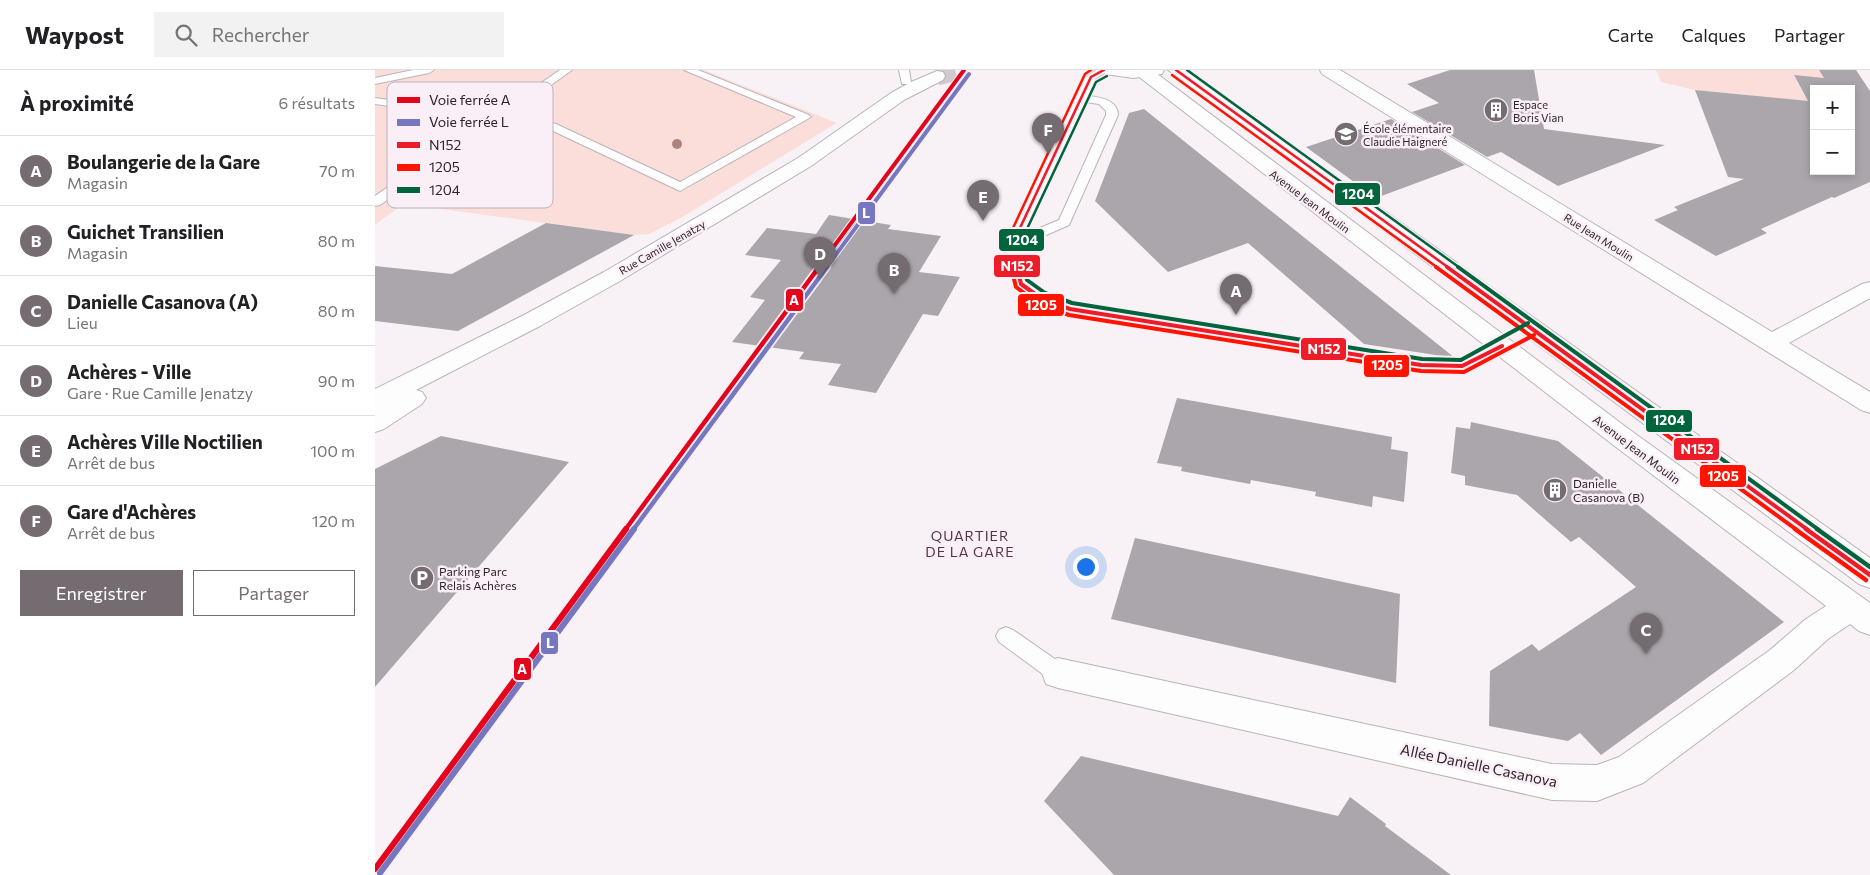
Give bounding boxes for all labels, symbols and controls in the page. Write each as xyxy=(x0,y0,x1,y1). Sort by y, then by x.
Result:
search box xyxy=(154,12,504,57)
text: Waypost xyxy=(25,20,124,49)
icon: search xyxy=(172,21,200,49)
text: Rechercher xyxy=(212,23,309,46)
text: Carte xyxy=(1608,24,1653,46)
text: Calques xyxy=(1681,24,1746,46)
text: Partager xyxy=(1774,24,1845,46)
legend xyxy=(387,82,553,208)
map controls xyxy=(1810,85,1855,175)
button: + xyxy=(1810,85,1855,130)
text: À proximité xyxy=(20,90,134,115)
text: Voie ferrée A xyxy=(429,91,511,108)
text: 6 résultats xyxy=(279,93,355,112)
building icon: Espace Boris Vian xyxy=(1483,97,1509,123)
place label: Espace Boris Vian xyxy=(1513,98,1563,124)
text: Voie ferrée L xyxy=(429,113,509,130)
pin: F xyxy=(1032,113,1064,154)
school or university icon: École élémentaire Claudie Haigneré xyxy=(1333,121,1359,147)
place label: École élémentaire Claudie Haigneré xyxy=(1363,121,1452,148)
button: − xyxy=(1810,130,1855,175)
text: N152 xyxy=(429,136,462,153)
text: Boulangerie de la Gare xyxy=(67,150,260,173)
text: 1205 xyxy=(429,158,460,175)
text: A xyxy=(30,161,42,180)
text: 70 m xyxy=(319,161,355,180)
street label: Avenue Jean Moulin xyxy=(1267,167,1353,236)
text: Magasin xyxy=(67,173,128,192)
pin: E xyxy=(967,180,999,221)
text: 1204 xyxy=(429,181,461,198)
line badge: 1204 xyxy=(1334,182,1381,206)
text: 1204 xyxy=(1342,185,1374,202)
line badge: L xyxy=(857,201,876,225)
text: L xyxy=(862,204,870,221)
street label: Rue Jean Moulin xyxy=(1561,210,1636,264)
street label: Rue Camille Jenatzy xyxy=(617,217,708,278)
text: Guichet Transilien xyxy=(67,220,224,243)
line badge: 1204 xyxy=(998,228,1045,252)
text: B xyxy=(31,231,41,250)
text: 80 m xyxy=(318,231,355,250)
text: 1204 xyxy=(1006,231,1038,248)
pin: D xyxy=(804,237,836,278)
text: Magasin xyxy=(67,243,128,262)
pin: B xyxy=(878,253,910,294)
line badge: N152 xyxy=(993,254,1041,278)
text: N152 xyxy=(1001,257,1034,274)
pin: A xyxy=(1220,274,1252,315)
line badge: A xyxy=(785,288,804,312)
text: Danielle Casanova (A) xyxy=(67,290,258,313)
text: A xyxy=(789,291,799,308)
line badge: 1205 xyxy=(1017,293,1065,317)
text: 1205 xyxy=(1025,296,1057,313)
text: C xyxy=(31,301,41,320)
text: 80 m xyxy=(318,301,355,320)
text: Lieu xyxy=(67,313,98,332)
line badge: N152 xyxy=(1300,337,1347,361)
text: N152 xyxy=(1308,340,1341,357)
line badge: 1205 xyxy=(1363,354,1410,378)
text: 1205 xyxy=(1371,356,1403,373)
text: Achères - Ville xyxy=(67,360,191,383)
text: D xyxy=(30,371,42,390)
text: 90 m xyxy=(318,371,355,390)
text: Gare · Rue Camille Jenatzy xyxy=(67,383,253,402)
line badge: 1204 xyxy=(1645,409,1693,433)
text: 1204 xyxy=(1653,411,1685,428)
street label: Avenue Jean Moulin xyxy=(1590,412,1684,487)
text: Achères Ville Noctilien xyxy=(67,430,263,453)
line badge: N152 xyxy=(1673,437,1720,461)
text: N152 xyxy=(1681,440,1714,457)
text: E xyxy=(31,441,41,460)
text: 100 m xyxy=(310,441,355,460)
text: Arrêt de bus xyxy=(67,453,155,472)
line badge: 1205 xyxy=(1699,464,1747,488)
text: 1205 xyxy=(1707,467,1739,484)
place label: Danielle Casanova (B) xyxy=(1573,476,1644,504)
building icon: Danielle Casanova (B) xyxy=(1542,477,1568,503)
text: Gare d'Achères xyxy=(67,500,196,523)
text: F xyxy=(31,511,41,530)
text: 120 m xyxy=(312,511,355,530)
text: Arrêt de bus xyxy=(67,523,155,542)
district label: QUARTIER DE LA GARE xyxy=(925,527,1015,560)
your location xyxy=(1073,554,1099,580)
place label: Parking Parc Relais Achères xyxy=(439,564,517,592)
parking icon: Parking Parc Relais Achères xyxy=(409,565,435,591)
button: Enregistrer xyxy=(20,570,183,616)
button: Partager xyxy=(193,570,355,616)
pin: C xyxy=(1630,613,1662,654)
line badge: L xyxy=(540,631,559,655)
text: L xyxy=(546,634,554,651)
line badge: A xyxy=(513,657,532,681)
text: A xyxy=(517,660,527,677)
street label: Allée Danielle Casanova xyxy=(1399,740,1559,790)

